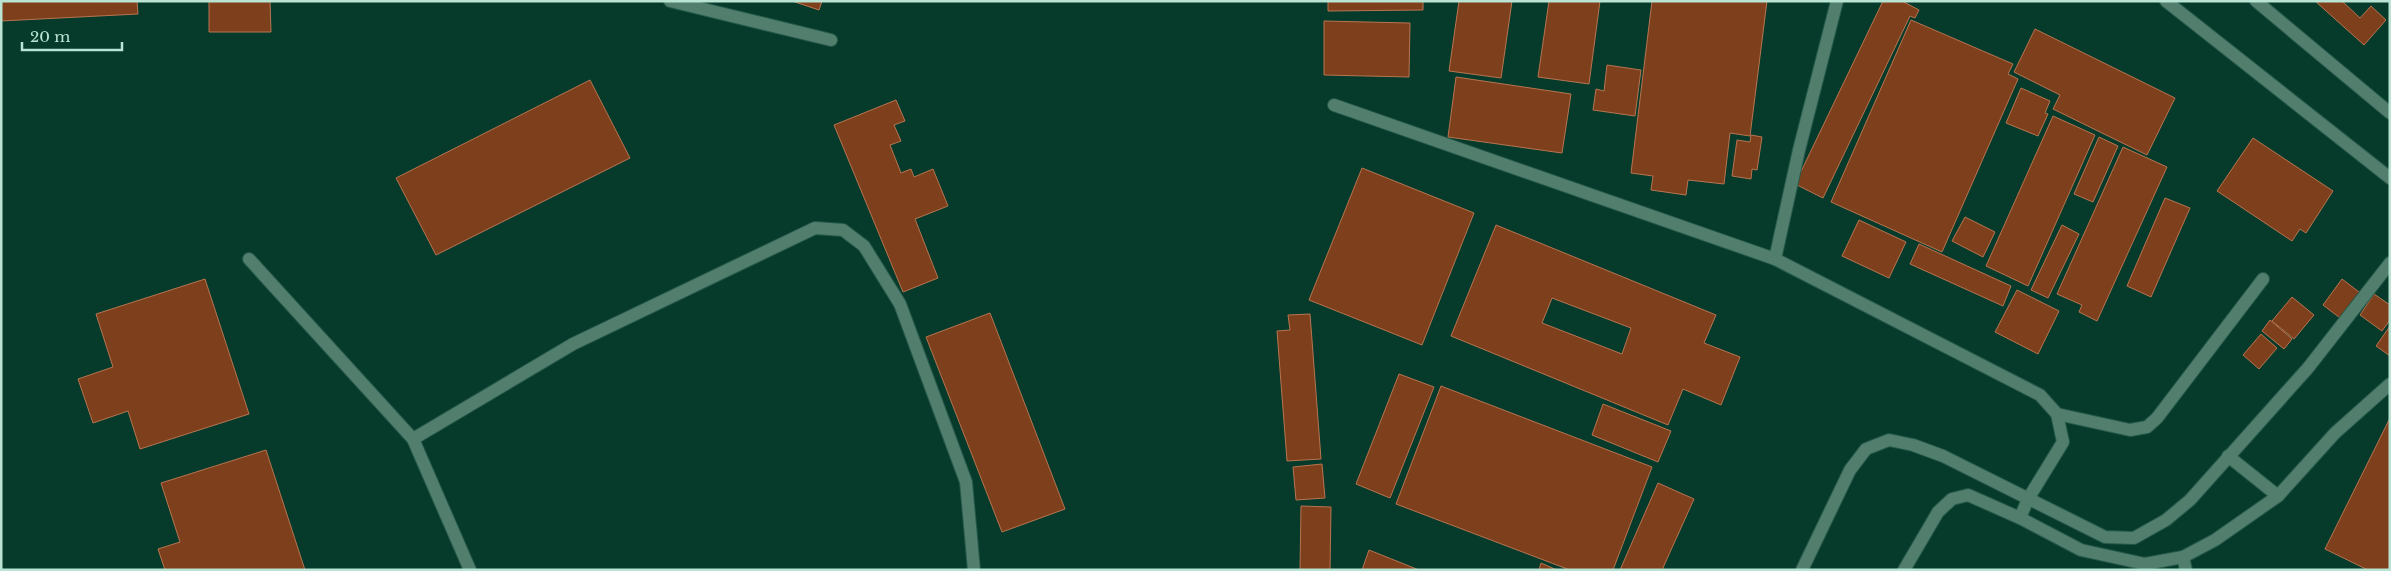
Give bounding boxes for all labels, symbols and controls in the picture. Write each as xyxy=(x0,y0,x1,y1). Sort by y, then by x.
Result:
scale bar xyxy=(22,20,122,52)
text: 20 m xyxy=(30,27,70,46)

